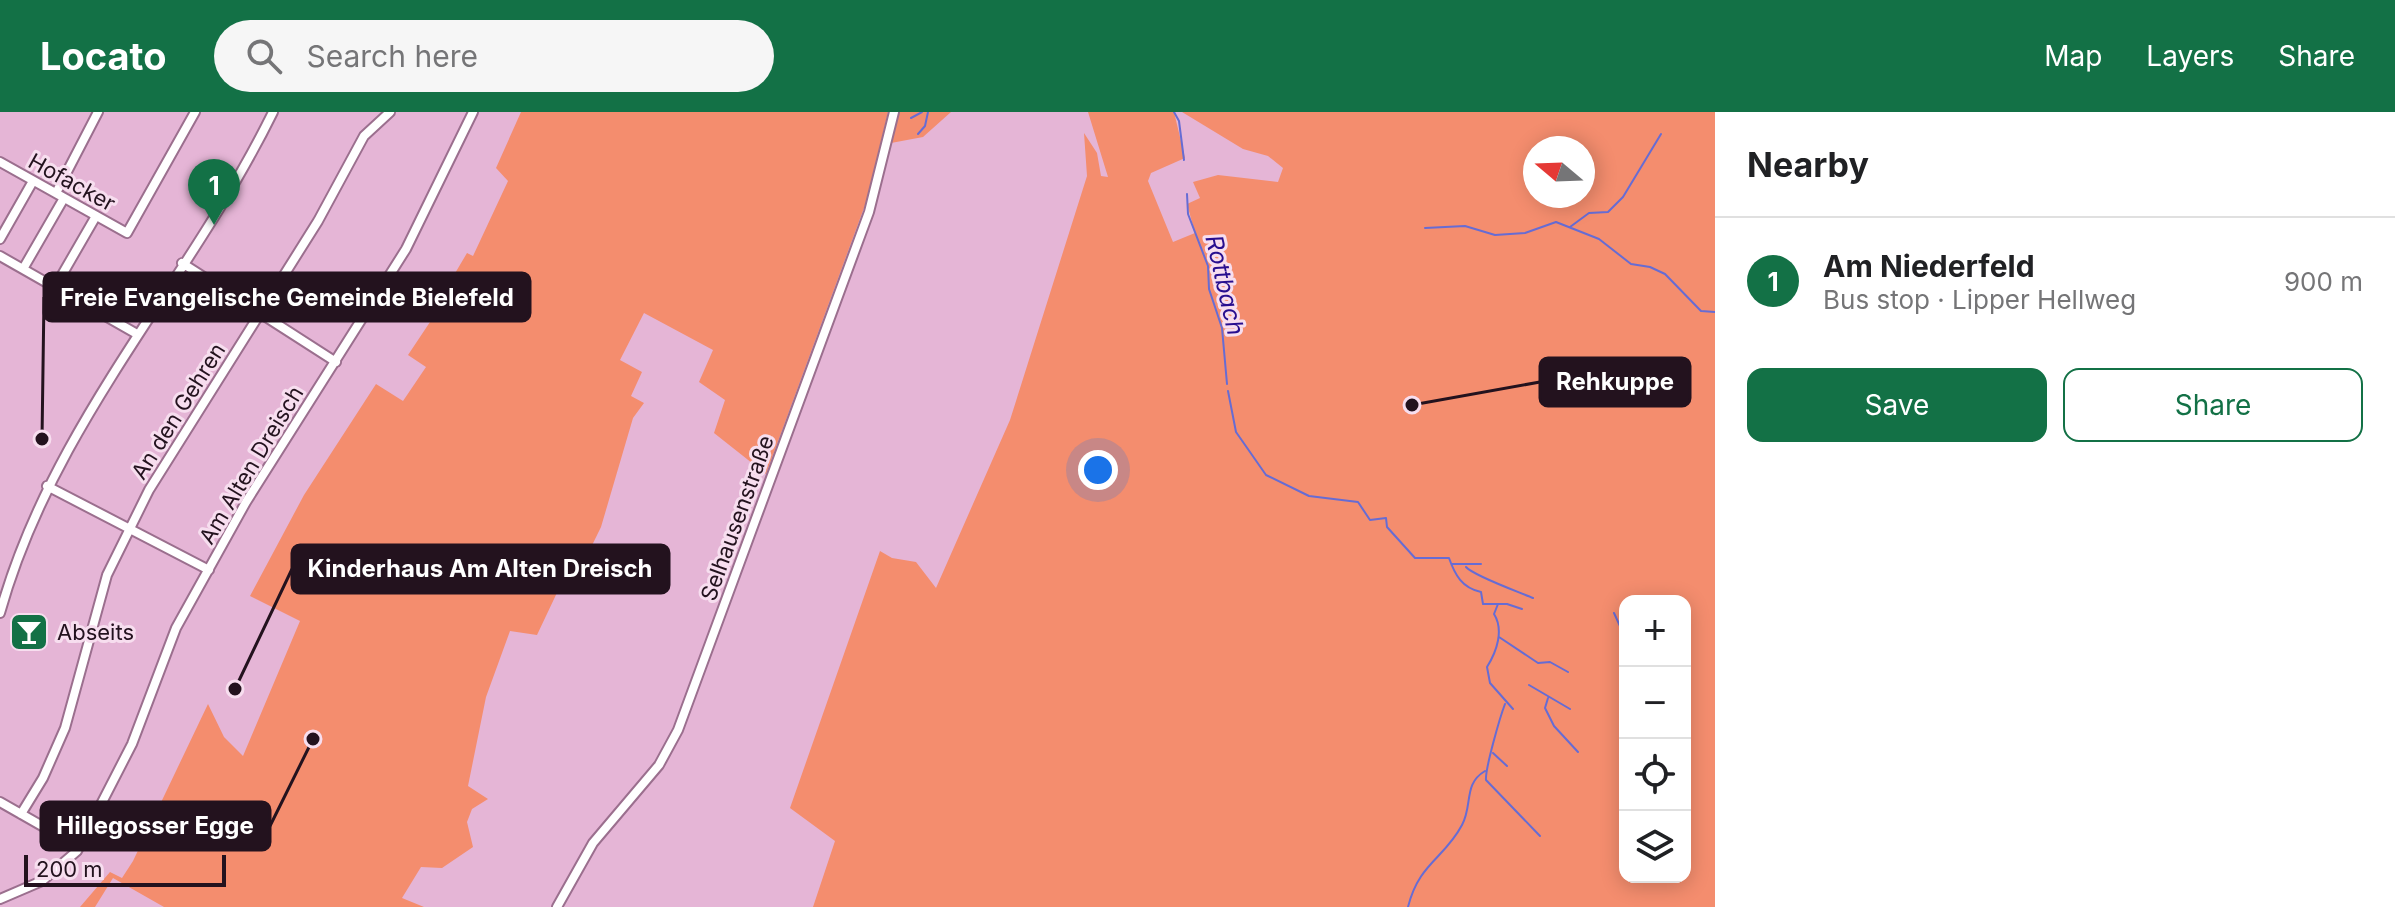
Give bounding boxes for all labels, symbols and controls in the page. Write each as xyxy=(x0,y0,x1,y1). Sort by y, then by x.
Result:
search box xyxy=(214,20,774,92)
text: Locato xyxy=(40,33,166,79)
icon: search xyxy=(242,34,286,78)
text: Search here xyxy=(306,38,478,74)
text: Map xyxy=(2044,39,2102,73)
text: Layers xyxy=(2146,39,2234,73)
text: Share xyxy=(2278,39,2355,73)
north arrow xyxy=(1523,136,1595,208)
text: Nearby xyxy=(1747,144,1869,185)
street label: Hofacker xyxy=(24,148,120,216)
pin: 1 xyxy=(188,159,240,225)
water label: Rottbach xyxy=(1199,232,1251,338)
text: Am Niederfeld xyxy=(1823,248,2035,284)
text: 1 xyxy=(1767,266,1779,297)
text: 900 m xyxy=(2284,266,2363,297)
callout: Freie Evangelische Gemeinde Bielefeld xyxy=(44,273,530,321)
text: Freie Evangelische Gemeinde Bielefeld xyxy=(60,283,514,312)
text: Bus stop · Lipper Hellweg xyxy=(1823,284,2136,315)
street label: An den Gehren xyxy=(126,338,230,484)
callout: Rehkuppe xyxy=(1540,358,1690,406)
text: Rehkuppe xyxy=(1556,367,1674,396)
button: Save xyxy=(1747,368,2047,442)
button: Share xyxy=(2063,368,2363,442)
street label: Am Alten Dreisch xyxy=(194,381,308,549)
street label: Selhausenstraße xyxy=(695,432,779,604)
your location xyxy=(1078,450,1118,490)
callout: Kinderhaus Am Alten Dreisch xyxy=(292,545,669,593)
text: Kinderhaus Am Alten Dreisch xyxy=(308,554,652,583)
map controls xyxy=(1619,595,1691,883)
button: + xyxy=(1619,595,1691,667)
bar icon: Abseits xyxy=(8,611,50,653)
place label: Abseits xyxy=(57,619,134,645)
button: − xyxy=(1619,667,1691,739)
button: locate xyxy=(1619,739,1691,811)
callout: Hillegosser Egge xyxy=(41,802,270,850)
text: Hillegosser Egge xyxy=(56,811,254,840)
button: layers xyxy=(1619,811,1691,883)
scale bar xyxy=(24,851,226,887)
text: 200 m xyxy=(36,856,103,882)

